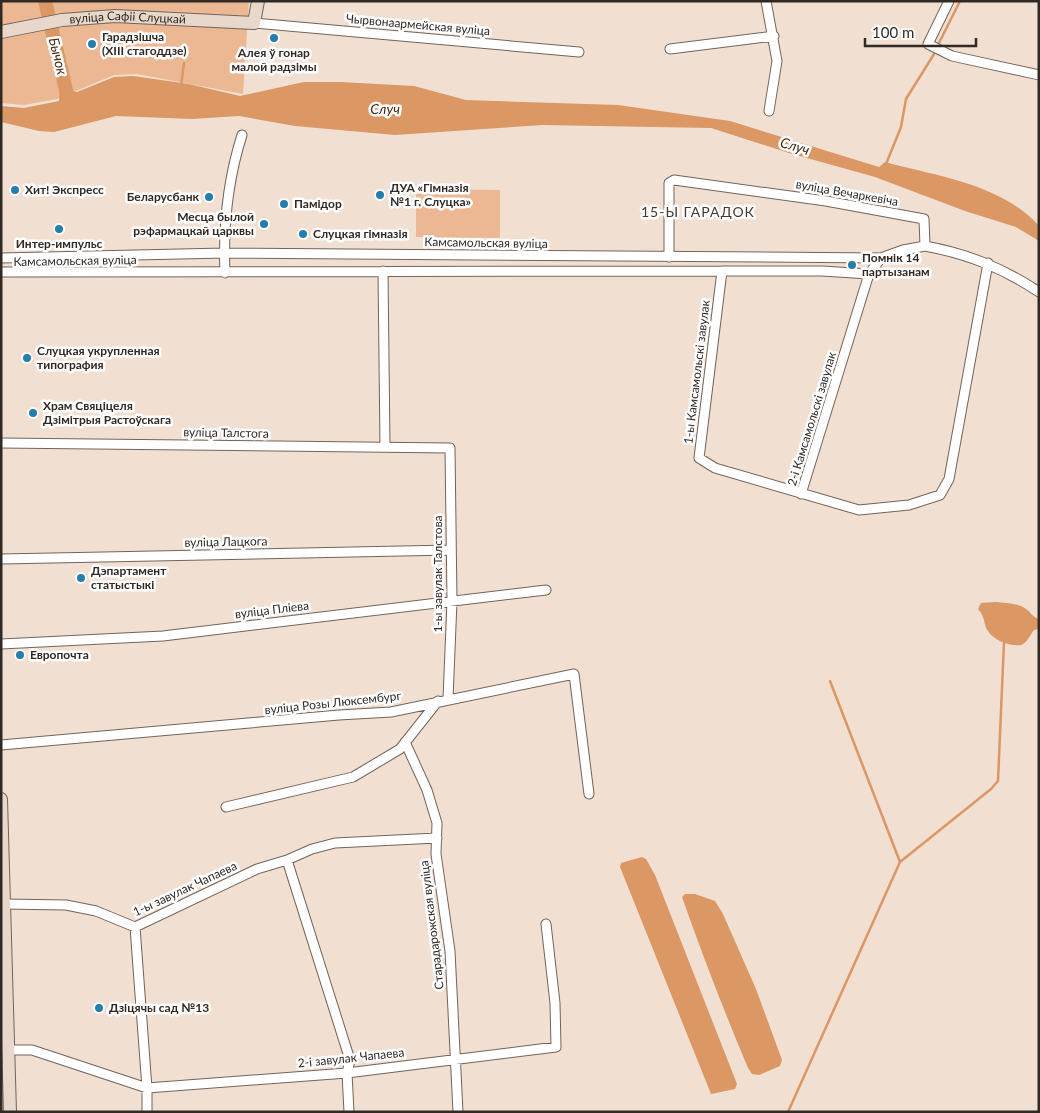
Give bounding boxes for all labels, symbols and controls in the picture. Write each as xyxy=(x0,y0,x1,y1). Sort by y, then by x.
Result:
street label: вуліца Сафіі Слуцкай xyxy=(69,8,186,27)
street label: Чырвонаармейская вуліца xyxy=(345,11,491,38)
scale bar xyxy=(865,15,976,47)
text: 100 m xyxy=(872,23,914,41)
place label: Гарадзішча (XIII стагоддзе) xyxy=(102,29,187,58)
marker: Алея ў гонар малой радзімы xyxy=(268,32,280,44)
water label: Бычок xyxy=(46,36,71,77)
marker: Гарадзішча (XIII стагоддзе) xyxy=(86,38,98,50)
place label: Алея ў гонар малой радзімы xyxy=(231,45,317,74)
water label: Случ xyxy=(370,100,400,117)
water label: Случ xyxy=(778,133,812,158)
street label: вуліца Вечаркевіча xyxy=(795,176,900,209)
place label: ДУА «Гімназія №1 г. Слуцка» xyxy=(390,180,471,209)
place label: Хит! Экспресс xyxy=(25,182,104,197)
marker: Хит! Экспресс xyxy=(9,184,21,196)
place label: Беларусбанк xyxy=(127,189,199,204)
marker: ДУА «Гімназія №1 г. Слуцка» xyxy=(374,189,386,201)
marker: Беларусбанк xyxy=(203,191,215,203)
place label: Памідор xyxy=(294,196,342,211)
marker: Памідор xyxy=(278,198,290,210)
district label: 15-Ы ГАРАДОК xyxy=(641,203,755,220)
place label: Месца былой рэфармацкай царквы xyxy=(133,209,254,238)
marker: Месца былой рэфармацкай царквы xyxy=(258,218,270,230)
marker: Интер-импульс xyxy=(53,223,65,235)
place label: Слуцкая гімназія xyxy=(313,226,408,241)
marker: Слуцкая гімназія xyxy=(297,228,309,240)
street label: Камсамольская вуліца xyxy=(424,234,548,251)
place label: Интер-импульс xyxy=(16,236,103,251)
place label: Помнік 14 партызанам xyxy=(862,250,930,279)
street label: Камсамольская вуліца xyxy=(13,252,137,269)
marker: Помнік 14 партызанам xyxy=(846,259,858,271)
street label: 1-ы Камсамольскі завулак xyxy=(680,298,713,445)
place label: Слуцкая укрупленная типография xyxy=(37,343,160,372)
street label: 2-і Камсамольскі завулак xyxy=(784,349,839,488)
marker: Слуцкая укрупленная типография xyxy=(21,352,33,364)
place label: Храм Свяціцеля Дзімітрыя Растоўскага xyxy=(43,398,171,427)
marker: Храм Свяціцеля Дзімітрыя Растоўскага xyxy=(27,407,39,419)
street label: вуліца Талстога xyxy=(183,424,269,441)
street label: 1-ы завулак Талстова xyxy=(430,515,445,633)
street label: вуліца Лацкога xyxy=(184,533,268,550)
place label: Дэпартамент статыстыкі xyxy=(91,563,167,592)
marker: Дэпартамент статыстыкі xyxy=(75,572,87,584)
street label: вуліца Пліева xyxy=(234,598,310,621)
place label: Европочта xyxy=(30,647,89,662)
marker: Европочта xyxy=(14,649,26,661)
street label: вуліца Розы Люксембург xyxy=(264,688,402,717)
street label: 1-ы завулак Чапаева xyxy=(130,858,239,919)
street label: Старадарожская вуліца xyxy=(416,860,447,990)
place label: Дзіцячы сад №13 xyxy=(109,1000,209,1015)
marker: Дзіцячы сад №13 xyxy=(93,1002,105,1014)
street label: 2-і завулак Чапаева xyxy=(297,1044,405,1071)

